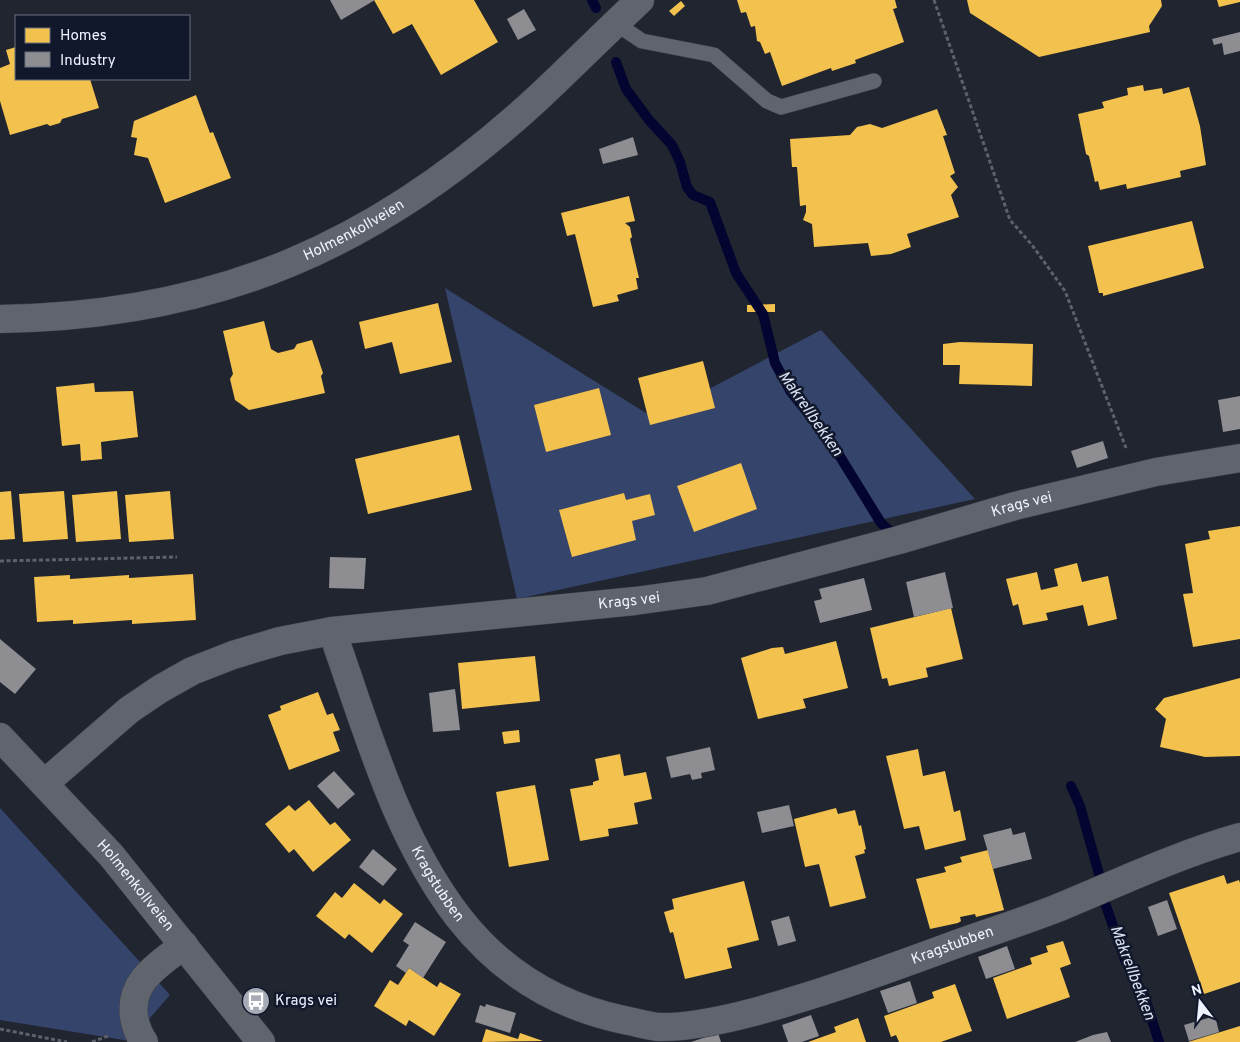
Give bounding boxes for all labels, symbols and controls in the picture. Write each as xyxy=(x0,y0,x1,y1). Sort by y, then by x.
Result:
legend xyxy=(15,15,190,80)
text: Homes xyxy=(60,27,107,46)
text: Industry xyxy=(60,52,116,71)
street label: Holmenkollveien xyxy=(300,195,408,265)
water label: Makrellbekken xyxy=(773,367,847,461)
street label: Krags vei xyxy=(989,488,1054,522)
street label: Krags vei xyxy=(597,588,661,614)
street label: Holmenkollveien xyxy=(92,836,178,935)
street label: Kragstubben xyxy=(406,843,468,926)
street label: Kragstubben xyxy=(909,922,996,969)
water label: Makrellbekken xyxy=(1105,923,1159,1023)
north arrow xyxy=(1175,977,1225,1027)
text: N xyxy=(1190,981,1204,1001)
bus stop icon: Krags vei xyxy=(241,986,271,1016)
place label: Krags vei xyxy=(275,992,337,1011)

